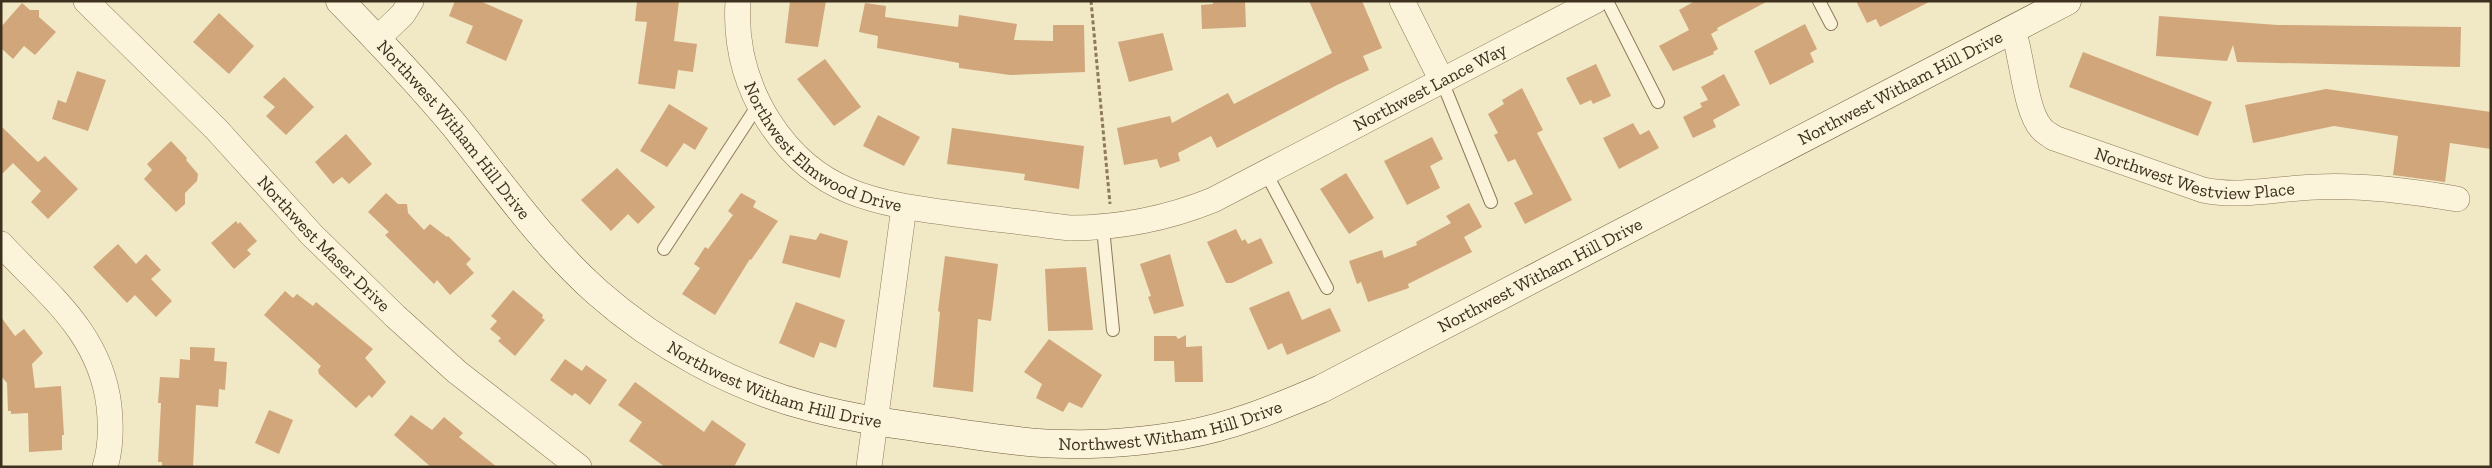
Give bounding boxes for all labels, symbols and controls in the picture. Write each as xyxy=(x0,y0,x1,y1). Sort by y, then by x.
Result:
street label: Northwest Witham Hill Drive xyxy=(1794,25,2006,150)
street label: Northwest Witham Hill Drive xyxy=(372,35,535,224)
street label: Northwest Lance Way xyxy=(1350,38,1511,136)
street label: Northwest Elmwood Drive xyxy=(739,78,904,216)
street label: Northwest Westview Place xyxy=(2092,142,2296,204)
street label: Northwest Maser Drive xyxy=(253,171,395,316)
street label: Northwest Witham Hill Drive xyxy=(1434,213,1646,337)
street label: Northwest Witham Hill Drive xyxy=(663,336,883,433)
street label: Northwest Witham Hill Drive xyxy=(1058,395,1285,455)

